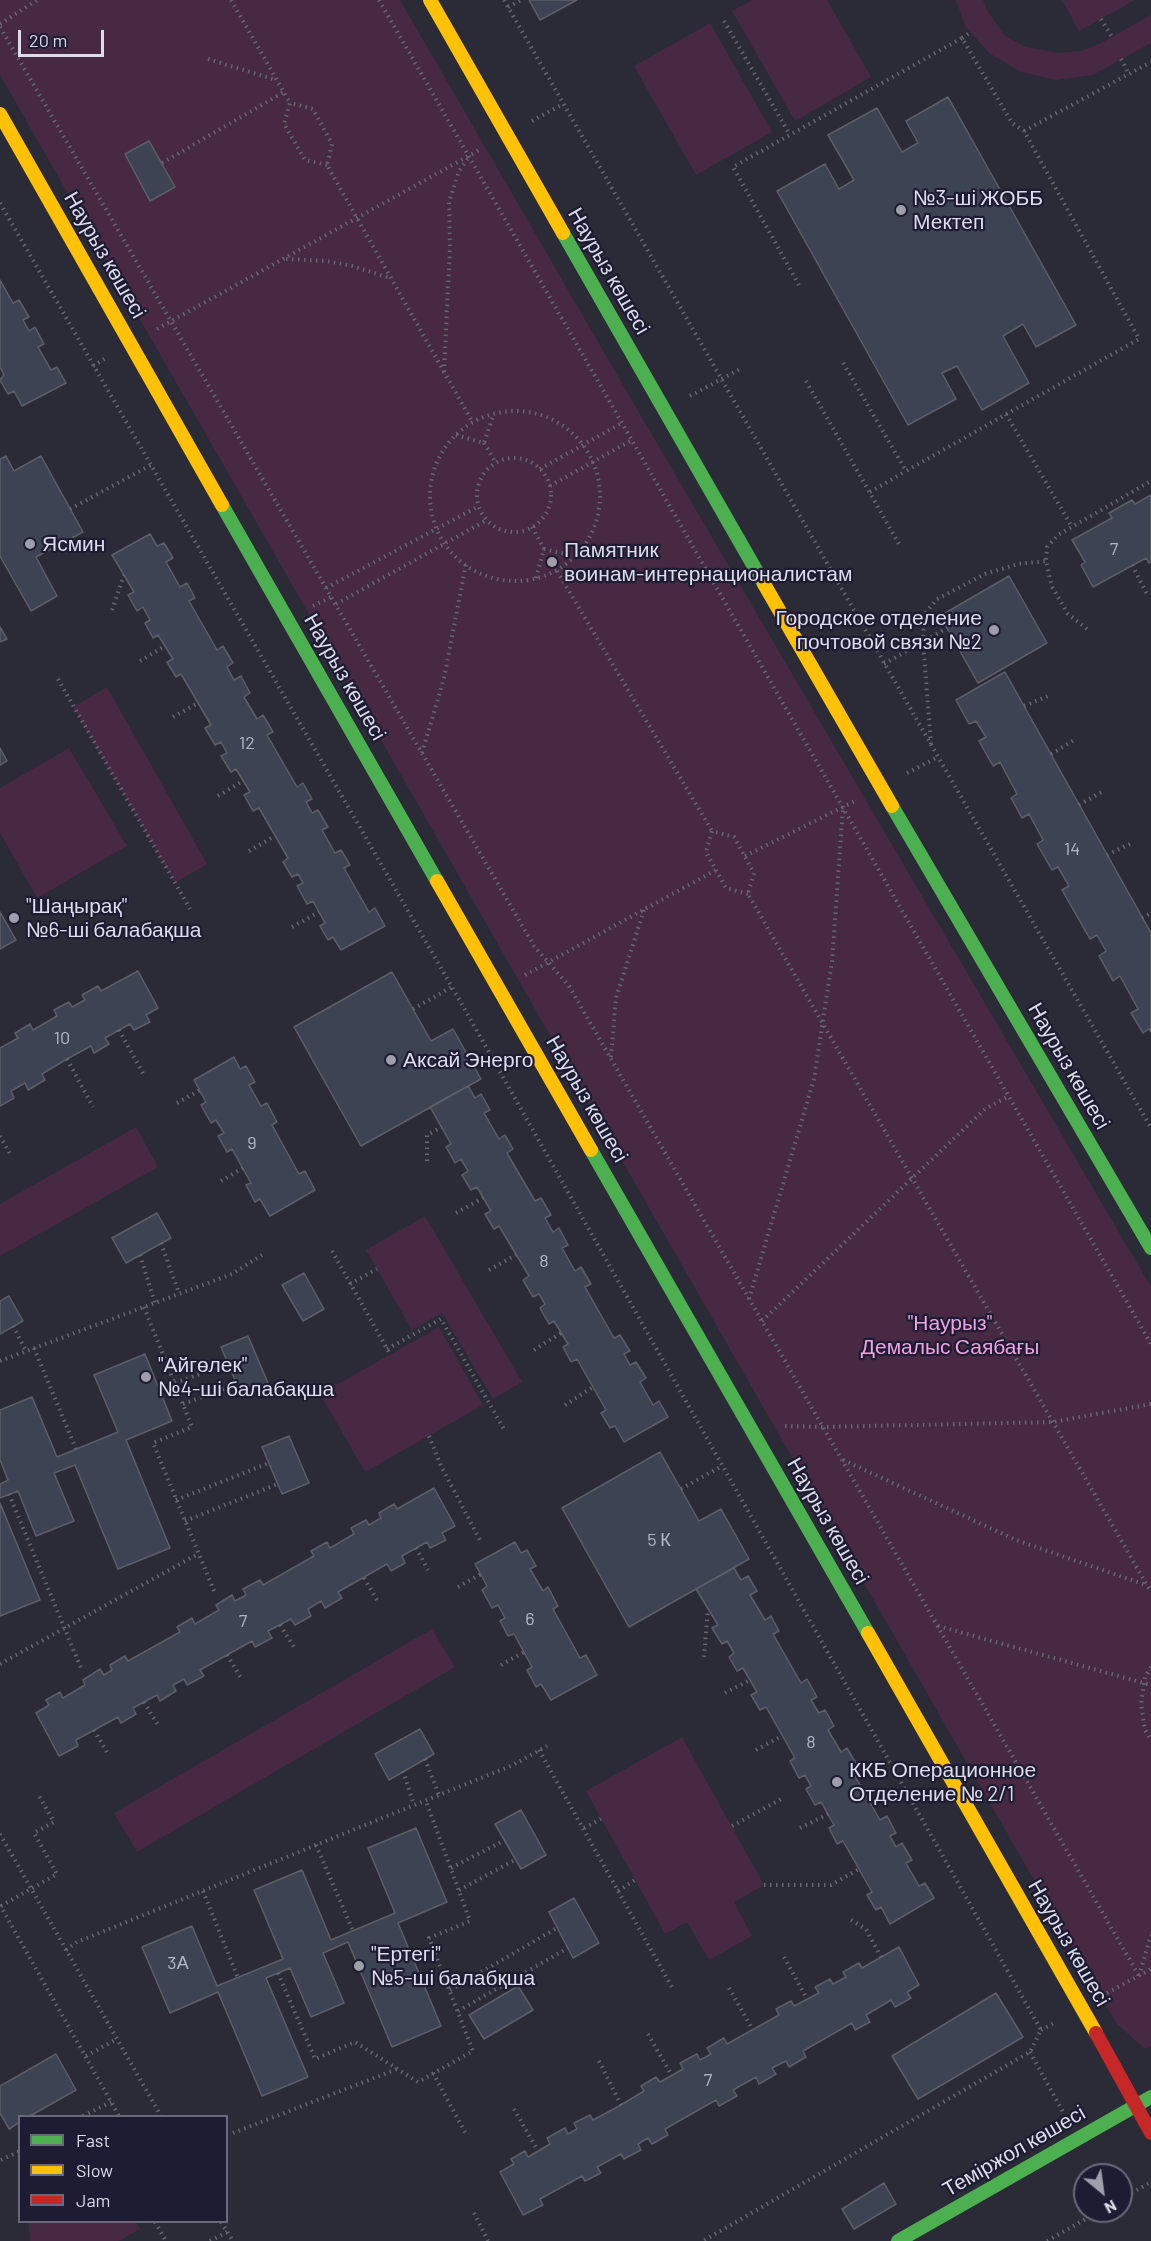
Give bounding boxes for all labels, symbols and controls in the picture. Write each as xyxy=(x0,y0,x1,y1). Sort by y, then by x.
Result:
scale bar xyxy=(21,18,106,56)
text: 20 m xyxy=(29,29,67,51)
place label: №3-ші ЖОББ Мектеп xyxy=(913,185,1043,235)
street label: Наурыз көшесі xyxy=(59,187,151,323)
street label: Наурыз көшесі xyxy=(563,203,655,339)
marker: №3-ші ЖОББ Мектеп xyxy=(894,203,908,217)
place label: Ясмин xyxy=(42,531,105,557)
marker: Ясмин xyxy=(23,537,37,551)
place label: Памятник воинам-интернационалистам xyxy=(564,537,852,587)
house number: 7 xyxy=(1110,538,1118,560)
marker: Памятник воинам-интернационалистам xyxy=(545,555,559,569)
place label: Городское отделение почтовой связи №2 xyxy=(775,605,982,655)
street label: Наурыз көшесі xyxy=(299,609,391,745)
marker: Городское отделение почтовой связи №2 xyxy=(987,623,1001,637)
house number: 12 xyxy=(239,732,255,754)
house number: 14 xyxy=(1064,838,1080,860)
place label: "Шаңырақ" №6-ші балабақша xyxy=(26,893,201,943)
marker: "Шаңырақ" №6-ші балабақша xyxy=(7,911,21,925)
street label: Наурыз көшесі xyxy=(1023,998,1115,1134)
house number: 10 xyxy=(54,1027,70,1049)
street label: Наурыз көшесі xyxy=(541,1031,633,1167)
place label: Аксай Энерго xyxy=(403,1047,533,1073)
marker: Аксай Энерго xyxy=(384,1053,398,1067)
house number: 9 xyxy=(247,1132,257,1154)
house number: 8 xyxy=(539,1250,549,1272)
park label: "Наурыз" Демалыс Саябағы xyxy=(861,1310,1039,1360)
place label: "Айгөлек" №4-ші балабақша xyxy=(158,1352,334,1402)
marker: "Айгөлек" №4-ші балабақша xyxy=(139,1370,153,1384)
street label: Наурыз көшесі xyxy=(782,1453,874,1589)
house number: 5 К xyxy=(647,1529,671,1551)
house number: 6 xyxy=(525,1608,535,1630)
house number: 7 xyxy=(239,1610,247,1632)
house number: 8 xyxy=(806,1731,816,1753)
place label: ККБ Операционное Отделение № 2/1 xyxy=(849,1757,1036,1807)
marker: ККБ Операционное Отделение № 2/1 xyxy=(830,1775,844,1789)
street label: Наурыз көшесі xyxy=(1023,1875,1115,2011)
place label: "Ертегі" №5-ші балабқша xyxy=(371,1941,535,1991)
house number: 3А xyxy=(167,1952,189,1974)
marker: "Ертегі" №5-ші балабқша xyxy=(352,1959,366,1973)
house number: 7 xyxy=(704,2069,712,2091)
street label: Теміржол көшесі xyxy=(938,2100,1090,2202)
legend xyxy=(18,2115,228,2223)
text: Fast xyxy=(76,2129,110,2151)
text: Slow xyxy=(76,2159,113,2181)
north arrow xyxy=(1073,2163,1133,2223)
text: Jam xyxy=(76,2189,110,2211)
text: N xyxy=(1102,2197,1120,2218)

